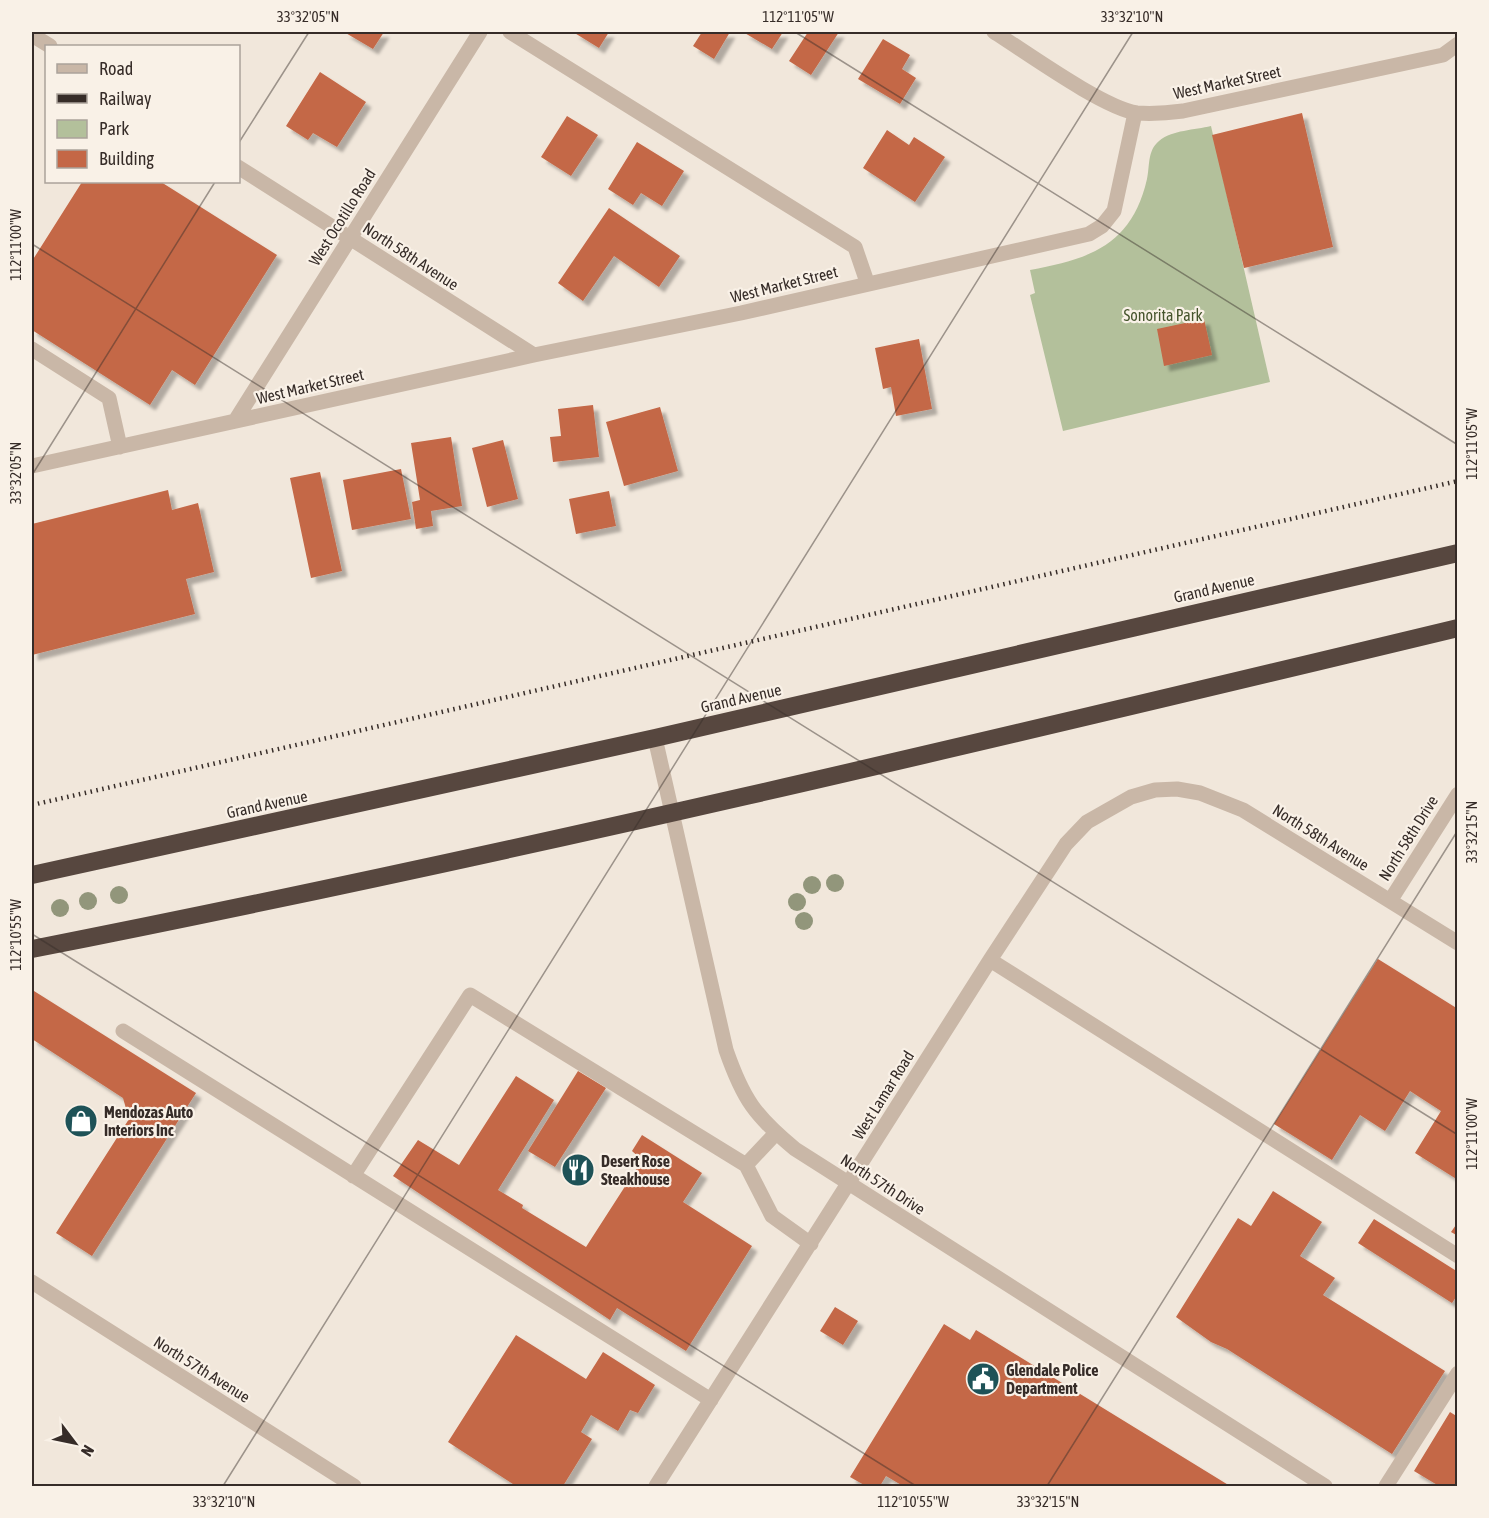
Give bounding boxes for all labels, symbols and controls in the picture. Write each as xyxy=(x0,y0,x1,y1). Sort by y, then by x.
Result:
text: 33°32'05"N xyxy=(277,8,339,25)
text: 112°11'05"W xyxy=(762,8,834,25)
text: 33°32'10"N xyxy=(1101,8,1163,25)
legend xyxy=(45,45,240,183)
text: Road xyxy=(99,58,133,79)
street label: West Market Street xyxy=(1172,62,1283,102)
text: Railway xyxy=(99,88,151,109)
text: Park xyxy=(99,118,129,139)
text: Building xyxy=(99,148,154,169)
street label: West Ocotillo Road xyxy=(305,165,379,269)
text: 112°11'00"W xyxy=(7,209,24,281)
street label: North 58th Avenue xyxy=(360,219,462,293)
street label: West Market Street xyxy=(729,262,840,306)
park label: Sonorita Park xyxy=(1124,306,1202,324)
street label: West Market Street xyxy=(255,365,366,407)
text: 112°11'05"W xyxy=(1463,408,1480,480)
text: 33°32'05"N xyxy=(7,442,24,504)
street label: Grand Avenue xyxy=(1172,570,1256,606)
street label: Grand Avenue xyxy=(699,680,783,716)
street label: Grand Avenue xyxy=(225,787,309,821)
street label: North 58th Drive xyxy=(1375,792,1441,884)
street label: North 58th Avenue xyxy=(1270,800,1372,874)
text: 33°32'15"N xyxy=(1463,801,1480,863)
text: 112°10'55"W xyxy=(7,899,24,971)
street label: West Lamar Road xyxy=(849,1047,917,1143)
text: 112°11'00"W xyxy=(1463,1098,1480,1170)
shop icon: Mendozas Auto Interiors Inc xyxy=(63,1103,99,1139)
place label: Mendozas Auto Interiors Inc xyxy=(104,1103,194,1139)
street label: North 57th Drive xyxy=(838,1150,928,1218)
restaurant icon: Desert Rose Steakhouse xyxy=(560,1152,596,1188)
place label: Desert Rose Steakhouse xyxy=(601,1152,670,1188)
street label: North 57th Avenue xyxy=(151,1332,253,1406)
public building icon: Glendale Police Department xyxy=(965,1361,1001,1397)
place label: Glendale Police Department xyxy=(1006,1361,1098,1397)
north arrow xyxy=(45,1413,105,1473)
text: N xyxy=(78,1442,98,1460)
text: 33°32'10"N xyxy=(193,1493,255,1510)
text: 112°10'55"W xyxy=(877,1493,949,1510)
text: 33°32'15"N xyxy=(1017,1493,1079,1510)

